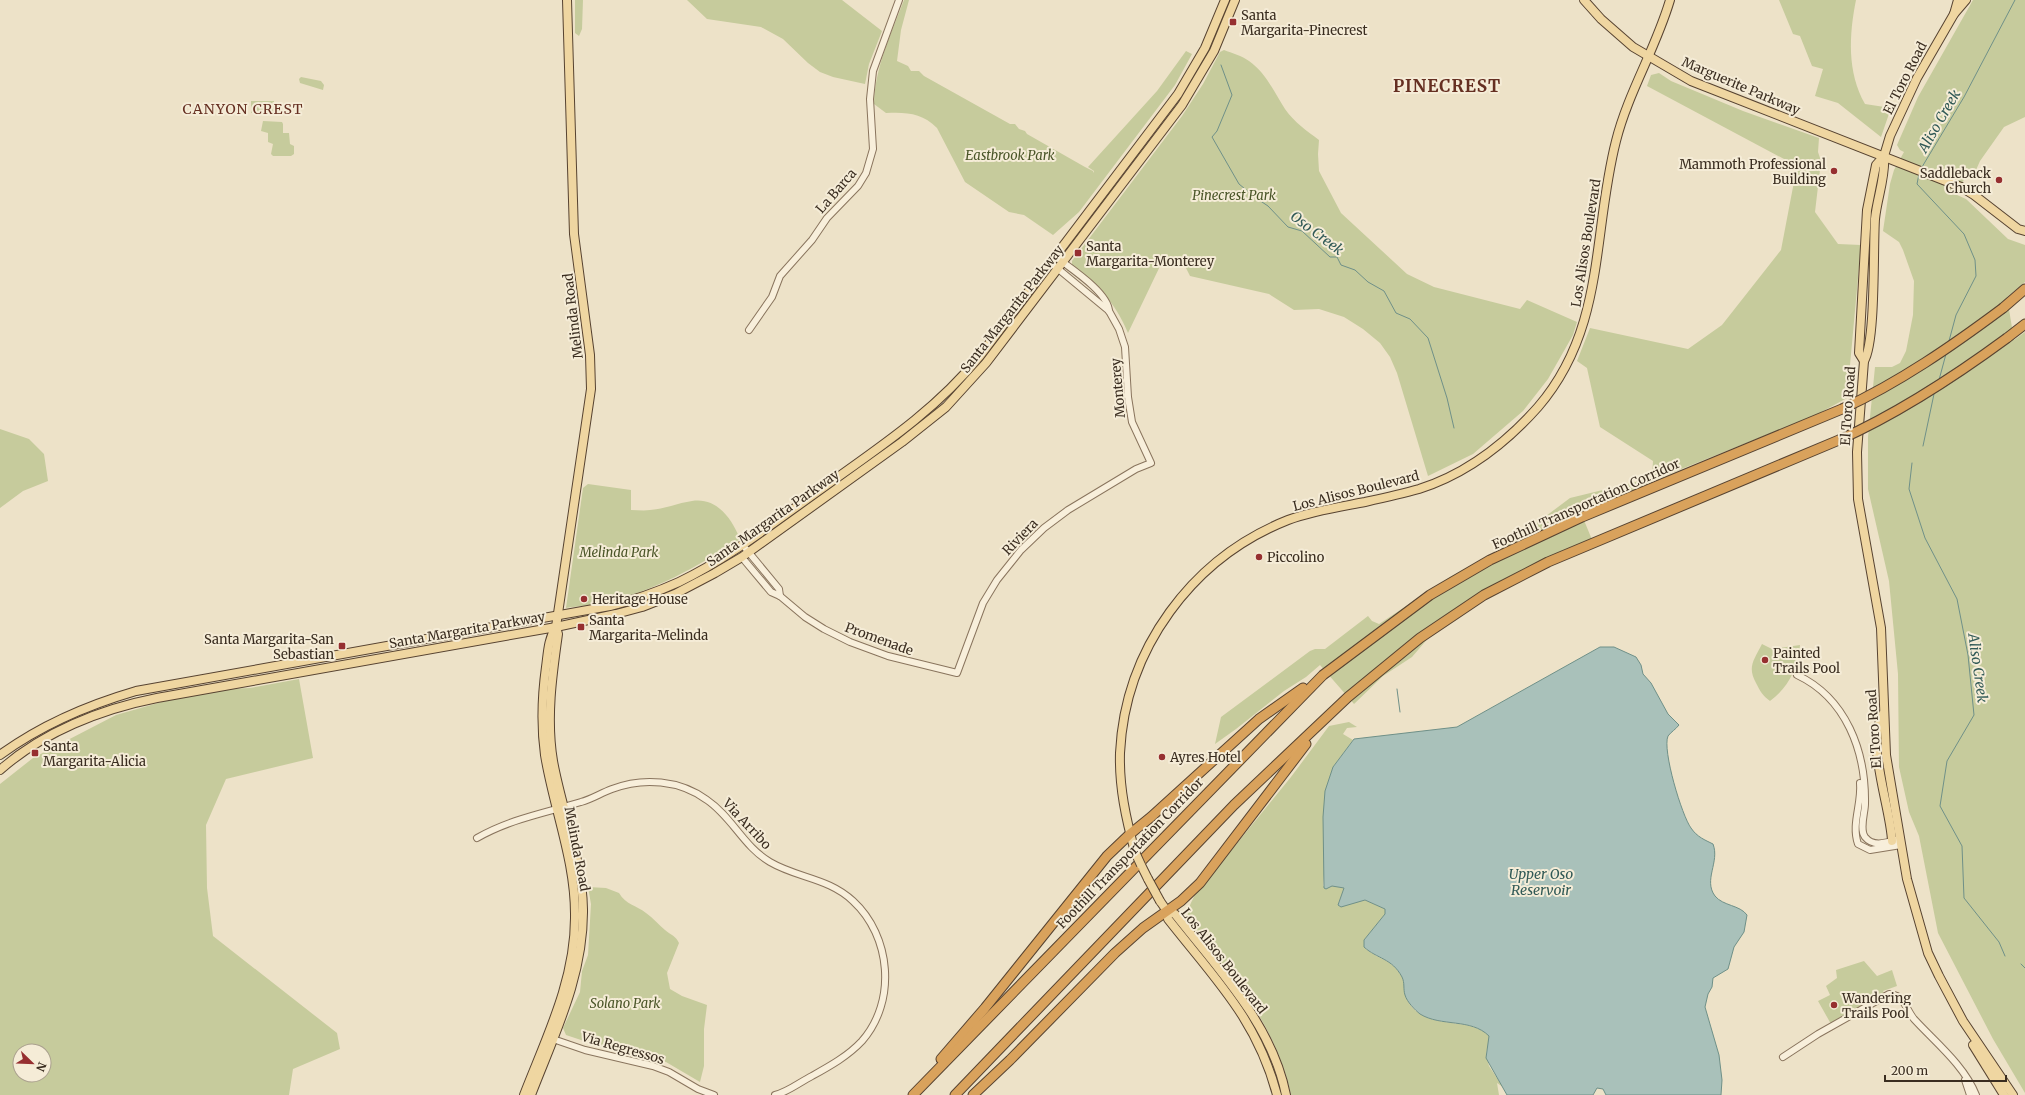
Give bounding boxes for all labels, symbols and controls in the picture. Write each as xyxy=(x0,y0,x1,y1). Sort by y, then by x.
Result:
place label: Santa Margarita-Pinecrest xyxy=(1241,7,1368,39)
marker: Santa Margarita-Pinecrest xyxy=(1228,17,1238,27)
street label: El Toro Road xyxy=(1879,39,1931,117)
street label: Marguerite Parkway xyxy=(1679,53,1803,119)
district label: PINECREST xyxy=(1393,75,1501,97)
water label: Aliso Creek xyxy=(1913,86,1964,157)
district label: CANYON CREST xyxy=(183,100,303,118)
park label: Eastbrook Park xyxy=(965,147,1055,164)
place label: Mammoth Professional Building xyxy=(1679,156,1826,188)
street label: La Barca xyxy=(812,165,860,217)
place label: Saddleback Church xyxy=(1920,165,1992,197)
marker: Mammoth Professional Building xyxy=(1829,166,1839,176)
marker: Saddleback Church xyxy=(1994,175,2004,185)
street label: Los Alisos Boulevard xyxy=(1567,178,1605,308)
park label: Pinecrest Park xyxy=(1192,187,1276,204)
water label: Oso Creek xyxy=(1287,207,1347,259)
place label: Santa Margarita-Monterey xyxy=(1086,238,1215,270)
street label: Santa Margarita Parkway xyxy=(957,241,1068,377)
marker: Santa Margarita-Monterey xyxy=(1073,248,1083,258)
street label: Melinda Road xyxy=(559,272,587,360)
street label: Monterey xyxy=(1107,357,1129,419)
street label: El Toro Road xyxy=(1837,366,1859,446)
street label: Foothill Transportation Corridor xyxy=(1489,455,1683,553)
street label: Santa Margarita Parkway xyxy=(703,465,843,570)
street label: Los Alisos Boulevard xyxy=(1291,467,1421,515)
street label: Riviera xyxy=(999,515,1041,559)
park label: Melinda Park xyxy=(579,544,658,561)
place label: Piccolino xyxy=(1267,549,1325,566)
marker: Piccolino xyxy=(1254,552,1264,562)
place label: Heritage House xyxy=(592,591,688,608)
marker: Heritage House xyxy=(579,594,589,604)
street label: Santa Margarita Parkway xyxy=(388,608,547,652)
place label: Santa Margarita-Melinda xyxy=(589,612,708,644)
street label: Promenade xyxy=(843,619,916,659)
marker: Santa Margarita-Melinda xyxy=(576,622,586,632)
place label: Santa Margarita-San Sebastian xyxy=(204,631,334,663)
water label: Aliso Creek xyxy=(1964,631,1992,704)
marker: Santa Margarita-San Sebastian xyxy=(337,641,347,651)
place label: Painted Trails Pool xyxy=(1773,645,1840,677)
marker: Painted Trails Pool xyxy=(1760,655,1770,665)
street label: El Toro Road xyxy=(1863,689,1885,769)
place label: Santa Margarita-Alicia xyxy=(43,738,146,770)
marker: Santa Margarita-Alicia xyxy=(30,748,40,758)
place label: Ayres Hotel xyxy=(1169,749,1241,766)
marker: Ayres Hotel xyxy=(1157,752,1167,762)
street label: Foothill Transportation Corridor xyxy=(1053,774,1207,932)
street label: Via Arribo xyxy=(718,794,775,853)
street label: Melinda Road xyxy=(560,805,594,893)
water label: Upper Oso Reservoir xyxy=(1509,865,1573,899)
street label: Los Alisos Boulevard xyxy=(1177,905,1271,1017)
place label: Wandering Trails Pool xyxy=(1841,990,1911,1022)
park label: Solano Park xyxy=(590,995,660,1012)
marker: Wandering Trails Pool xyxy=(1829,1000,1839,1010)
street label: Via Regressos xyxy=(578,1028,667,1068)
north arrow xyxy=(12,1043,52,1083)
scale bar xyxy=(1885,1057,2006,1083)
text: N xyxy=(33,1060,49,1074)
text: 200 m xyxy=(1891,1063,1928,1078)

